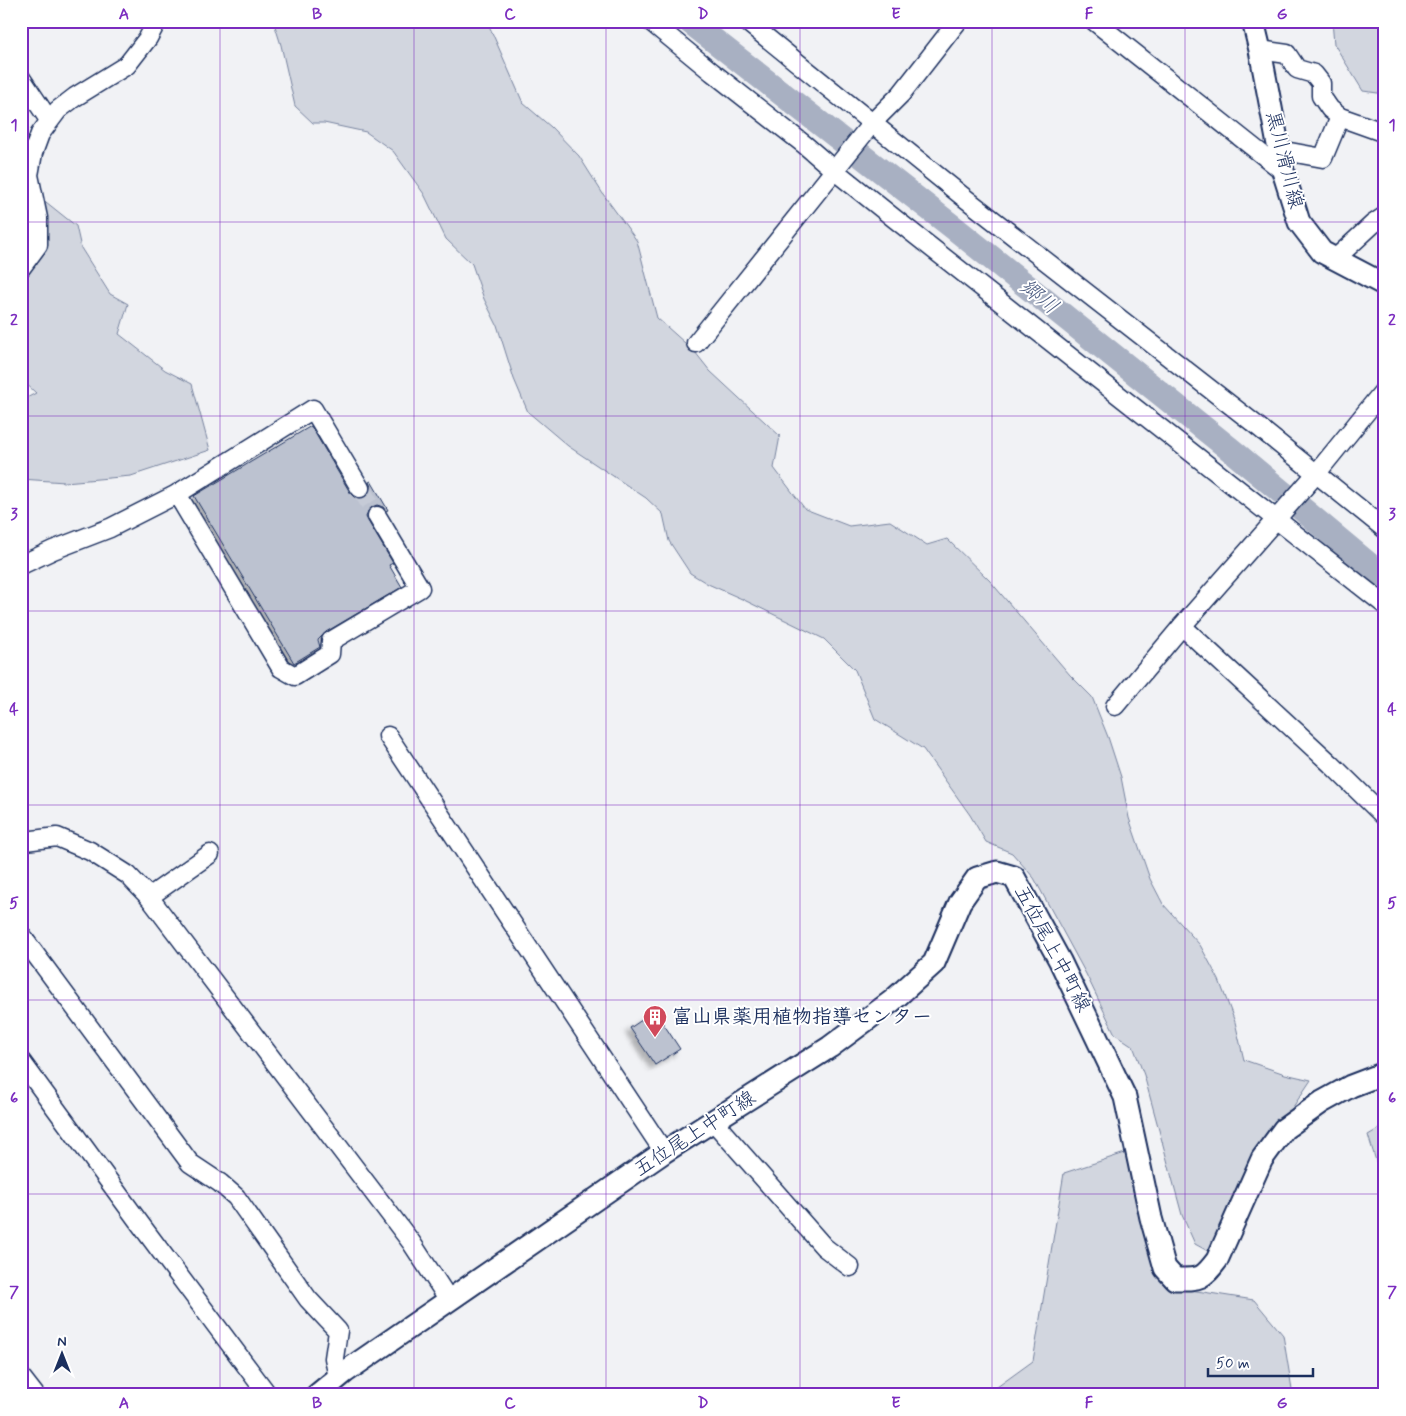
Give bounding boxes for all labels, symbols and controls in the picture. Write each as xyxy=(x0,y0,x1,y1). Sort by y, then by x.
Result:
text: A xyxy=(119,4,129,25)
text: B xyxy=(312,4,322,25)
text: C xyxy=(504,4,516,25)
text: D xyxy=(697,4,709,25)
text: E xyxy=(891,4,901,25)
text: F xyxy=(1085,4,1094,25)
text: G xyxy=(1277,4,1288,25)
street label: 黒川滑川線 xyxy=(1259,108,1309,212)
text: 1 xyxy=(10,115,18,136)
text: 1 xyxy=(1388,115,1396,136)
water label: 郷川 xyxy=(1014,273,1064,321)
text: 2 xyxy=(10,310,18,331)
text: 2 xyxy=(1388,310,1396,331)
text: 3 xyxy=(10,504,18,525)
text: 3 xyxy=(1388,504,1396,525)
text: 4 xyxy=(9,699,19,720)
text: 4 xyxy=(1387,699,1397,720)
street label: 五位尾上中町線 xyxy=(1007,881,1097,1017)
text: 5 xyxy=(9,893,19,914)
text: 5 xyxy=(1387,893,1397,914)
building icon: 富山県薬用植物指導センター xyxy=(642,1004,668,1038)
place label: 富山県薬用植物指導センター xyxy=(672,1004,932,1031)
street label: 五位尾上中町線 xyxy=(629,1085,761,1183)
text: 6 xyxy=(10,1088,18,1109)
text: 6 xyxy=(1388,1088,1396,1109)
text: 7 xyxy=(9,1282,19,1303)
text: 7 xyxy=(1387,1282,1397,1303)
north arrow xyxy=(38,1328,88,1378)
text: N xyxy=(57,1333,67,1351)
scale bar xyxy=(1208,1346,1314,1378)
text: 50 m xyxy=(1216,1354,1250,1374)
text: A xyxy=(119,1393,129,1414)
text: B xyxy=(312,1393,322,1414)
text: C xyxy=(504,1393,516,1414)
text: D xyxy=(697,1393,709,1414)
text: E xyxy=(891,1393,901,1414)
text: F xyxy=(1085,1393,1094,1414)
text: G xyxy=(1277,1393,1288,1414)

